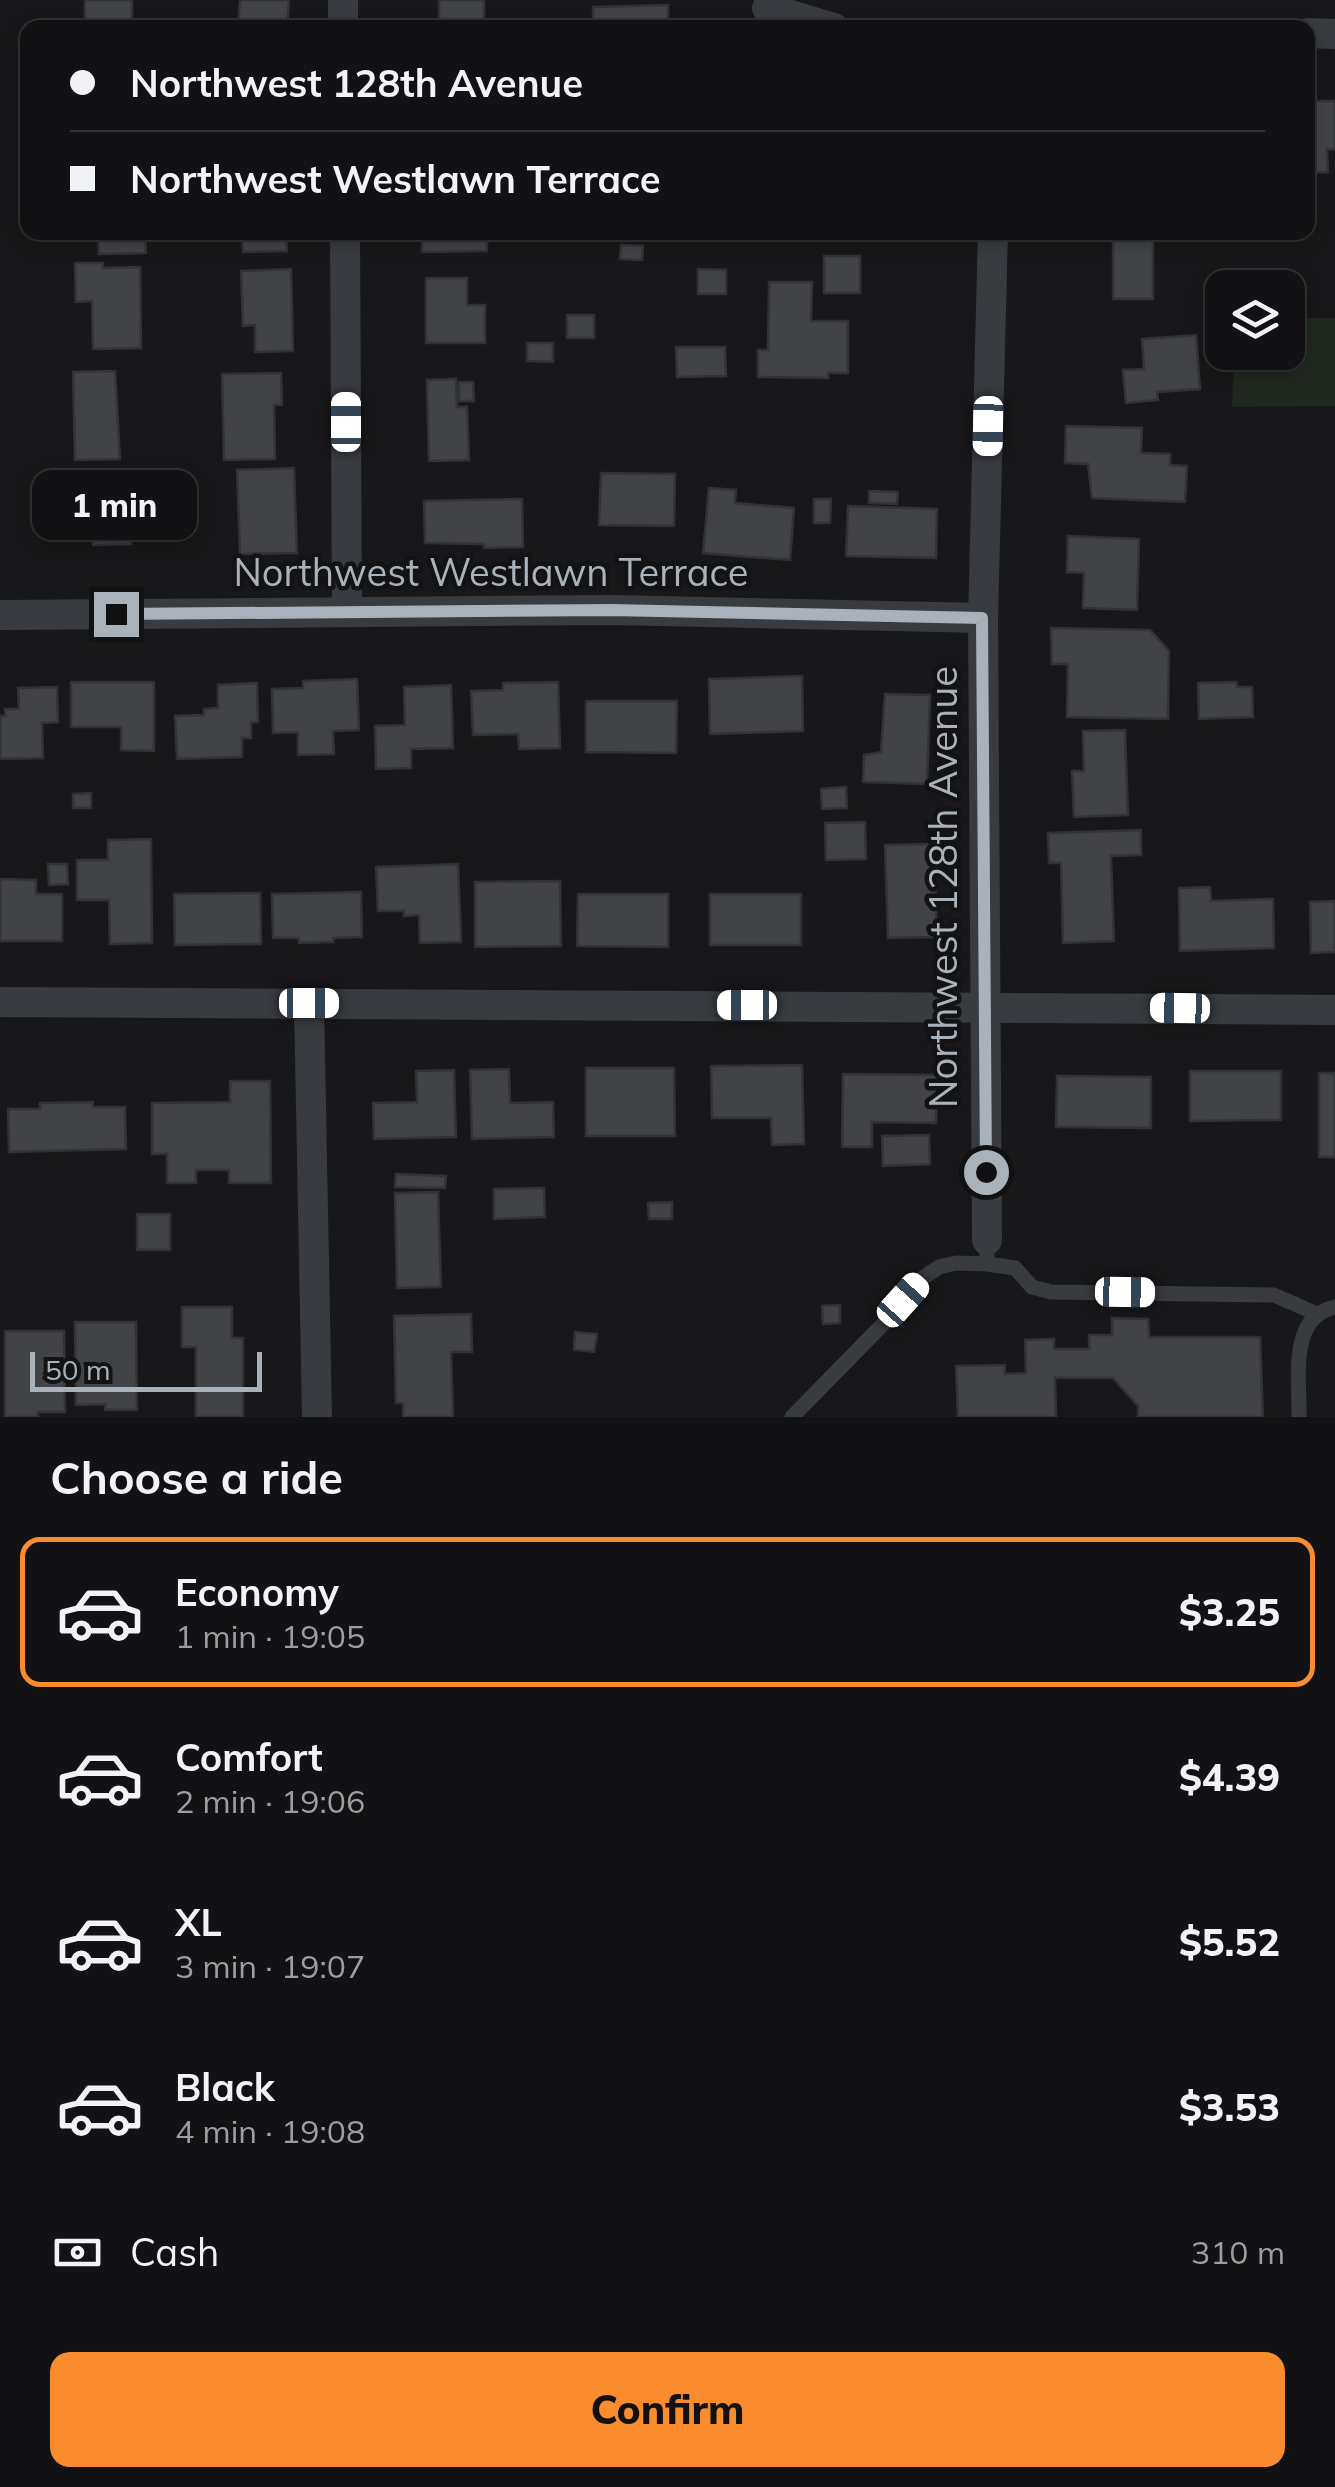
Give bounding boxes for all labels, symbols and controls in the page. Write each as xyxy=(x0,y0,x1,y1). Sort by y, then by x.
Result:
text: Northwest 128th Avenue xyxy=(130,59,583,107)
text: Northwest Westlawn Terrace xyxy=(130,155,661,203)
map controls xyxy=(1205,270,1305,370)
button: layers xyxy=(1205,270,1305,370)
car xyxy=(331,392,361,452)
car xyxy=(972,396,1004,456)
callout: 1 min xyxy=(34,469,198,539)
text: 1 min xyxy=(72,485,157,525)
street label: Northwest Westlawn Terrace xyxy=(233,548,749,596)
route end xyxy=(94,592,139,637)
street label: Northwest 128th Avenue xyxy=(919,666,967,1108)
car xyxy=(279,988,339,1018)
car xyxy=(717,990,777,1020)
car xyxy=(1150,992,1210,1024)
route start xyxy=(964,1150,1009,1195)
car xyxy=(872,1268,934,1332)
car xyxy=(1095,1276,1155,1308)
scale bar xyxy=(30,1347,262,1392)
text: 50 m xyxy=(45,1352,111,1387)
text: Choose a ride xyxy=(50,1449,343,1505)
icon: car xyxy=(55,1567,145,1657)
text: Economy xyxy=(175,1568,339,1616)
text: $3.25 xyxy=(1179,1588,1280,1636)
text: 1 min · 19:05 xyxy=(175,1616,365,1656)
icon: car xyxy=(55,1732,145,1822)
text: Comfort xyxy=(175,1733,323,1781)
text: $4.39 xyxy=(1179,1753,1280,1801)
text: 2 min · 19:06 xyxy=(175,1781,365,1821)
icon: car xyxy=(55,1897,145,1987)
text: XL xyxy=(175,1898,222,1946)
text: $5.52 xyxy=(1179,1918,1280,1966)
text: 3 min · 19:07 xyxy=(175,1946,365,1986)
icon: car xyxy=(55,2062,145,2152)
text: Black xyxy=(175,2063,275,2111)
text: $3.53 xyxy=(1179,2083,1280,2131)
text: 4 min · 19:08 xyxy=(175,2111,365,2151)
icon: cash xyxy=(50,2225,105,2280)
text: Cash xyxy=(130,2228,219,2276)
text: 310 m xyxy=(1191,2232,1285,2272)
button: Confirm xyxy=(50,2352,1285,2467)

